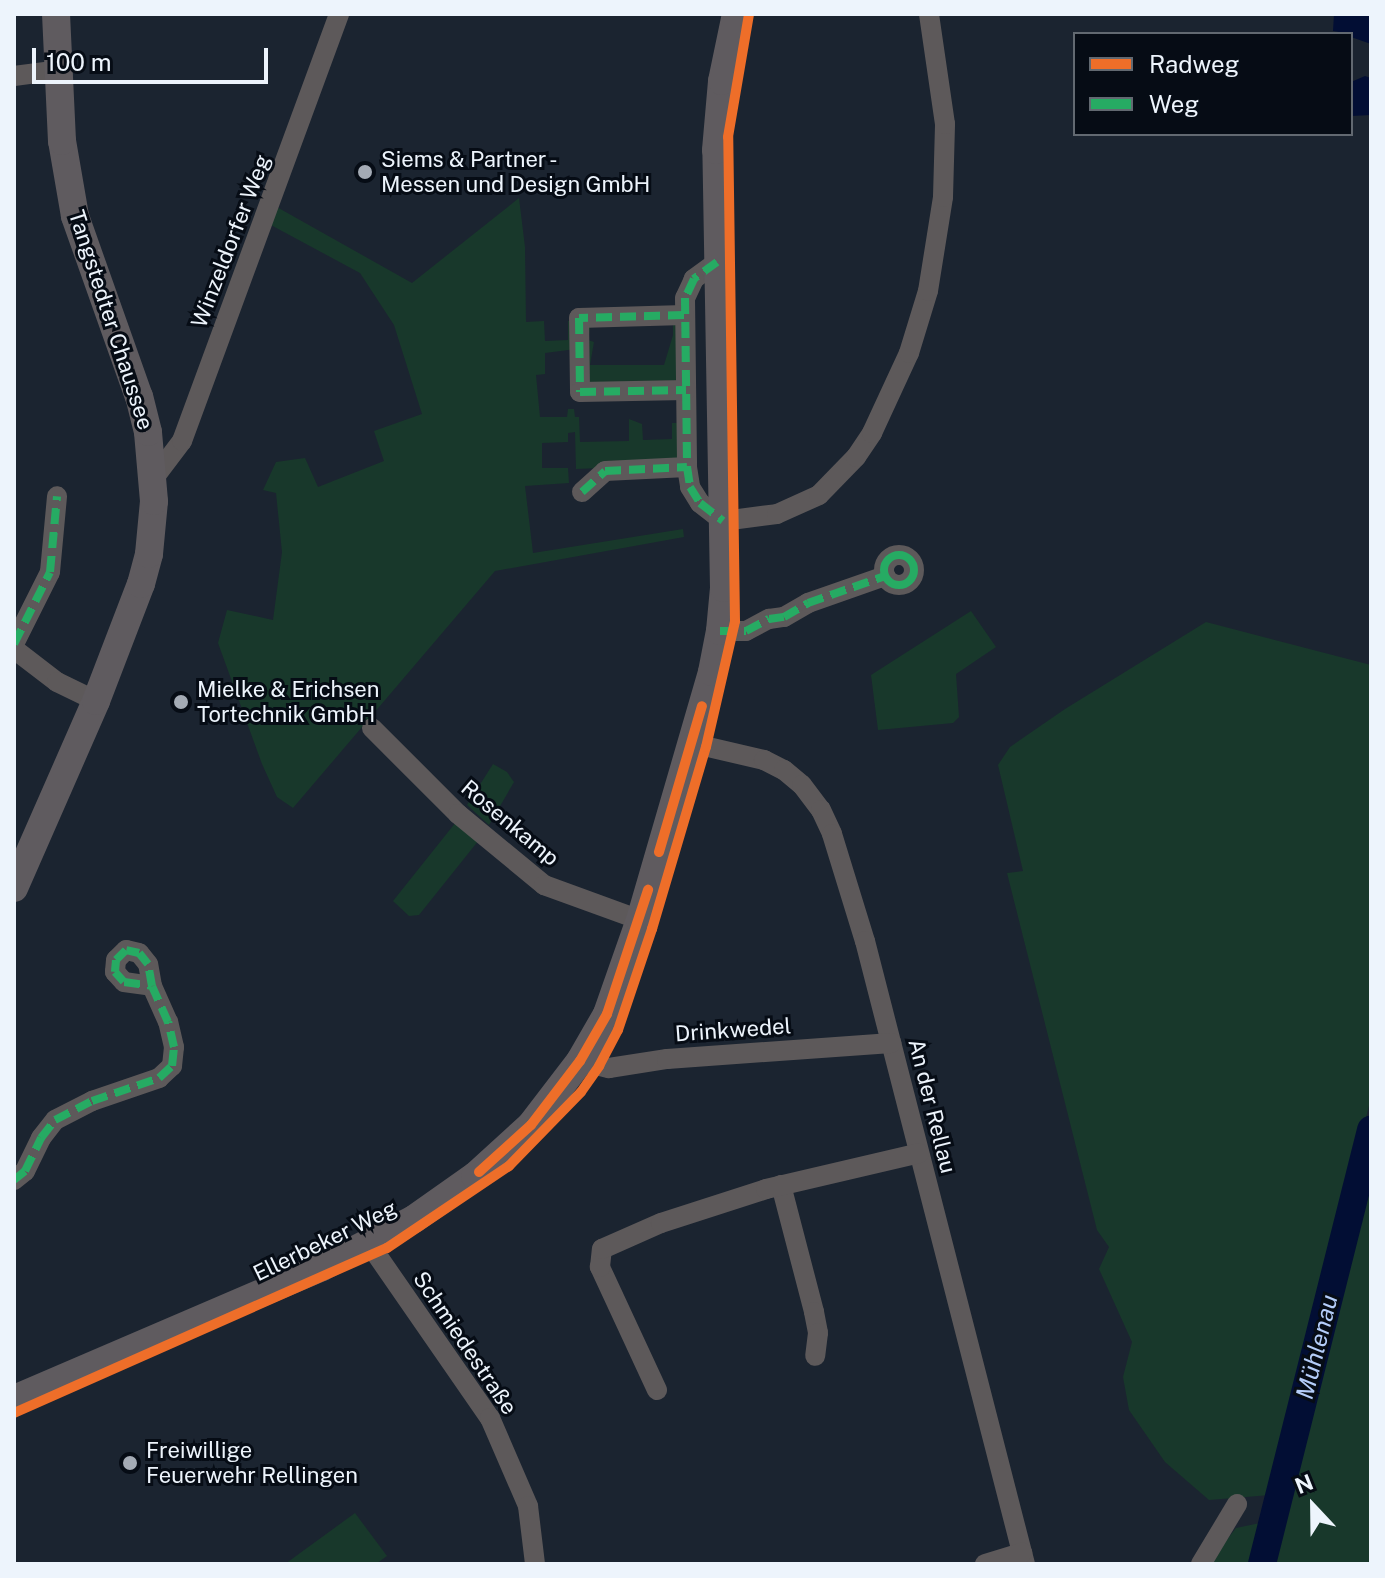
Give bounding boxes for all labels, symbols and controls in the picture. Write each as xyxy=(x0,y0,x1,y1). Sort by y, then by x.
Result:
scale bar xyxy=(36,32,272,82)
legend xyxy=(1073,32,1353,136)
text: 100 m xyxy=(46,48,112,76)
text: Radweg xyxy=(1149,50,1240,78)
text: Weg xyxy=(1149,90,1199,118)
place label: Siems & Partner - Messen und Design GmbH xyxy=(381,146,650,198)
street label: Winzeldorfer Weg xyxy=(186,151,276,331)
marker: Siems & Partner - Messen und Design GmbH xyxy=(356,163,374,181)
street label: Tangstedter Chaussee xyxy=(63,207,159,433)
place label: Mielke & Erichsen Tortechnik GmbH xyxy=(197,676,380,728)
marker: Mielke & Erichsen Tortechnik GmbH xyxy=(172,693,190,711)
street label: Rosenkamp xyxy=(456,774,564,872)
street label: Drinkwedel xyxy=(674,1013,792,1047)
street label: An der Rellau xyxy=(902,1036,962,1176)
street label: Ellerbeker Weg xyxy=(249,1195,401,1287)
street label: Schmiedestraße xyxy=(407,1266,523,1420)
water label: Mühlenau xyxy=(1290,1292,1344,1402)
place label: Freiwillige Feuerwehr Rellingen xyxy=(146,1437,358,1488)
marker: Freiwillige Feuerwehr Rellingen xyxy=(121,1454,139,1472)
north arrow xyxy=(1273,1466,1353,1546)
text: N xyxy=(1291,1468,1317,1499)

